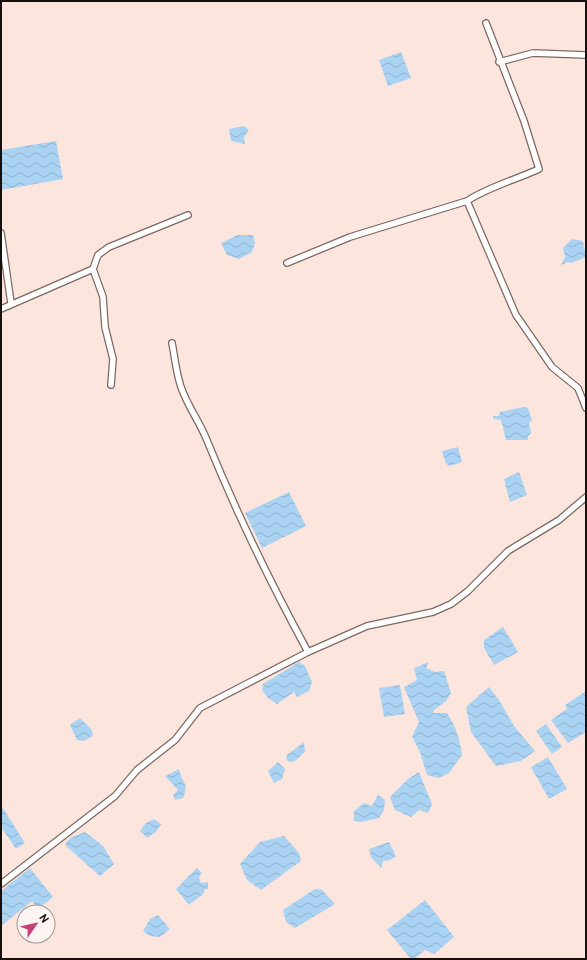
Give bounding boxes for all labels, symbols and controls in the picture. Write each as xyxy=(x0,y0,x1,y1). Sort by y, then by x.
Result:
north arrow xyxy=(16,904,56,944)
text: N xyxy=(35,912,51,926)

